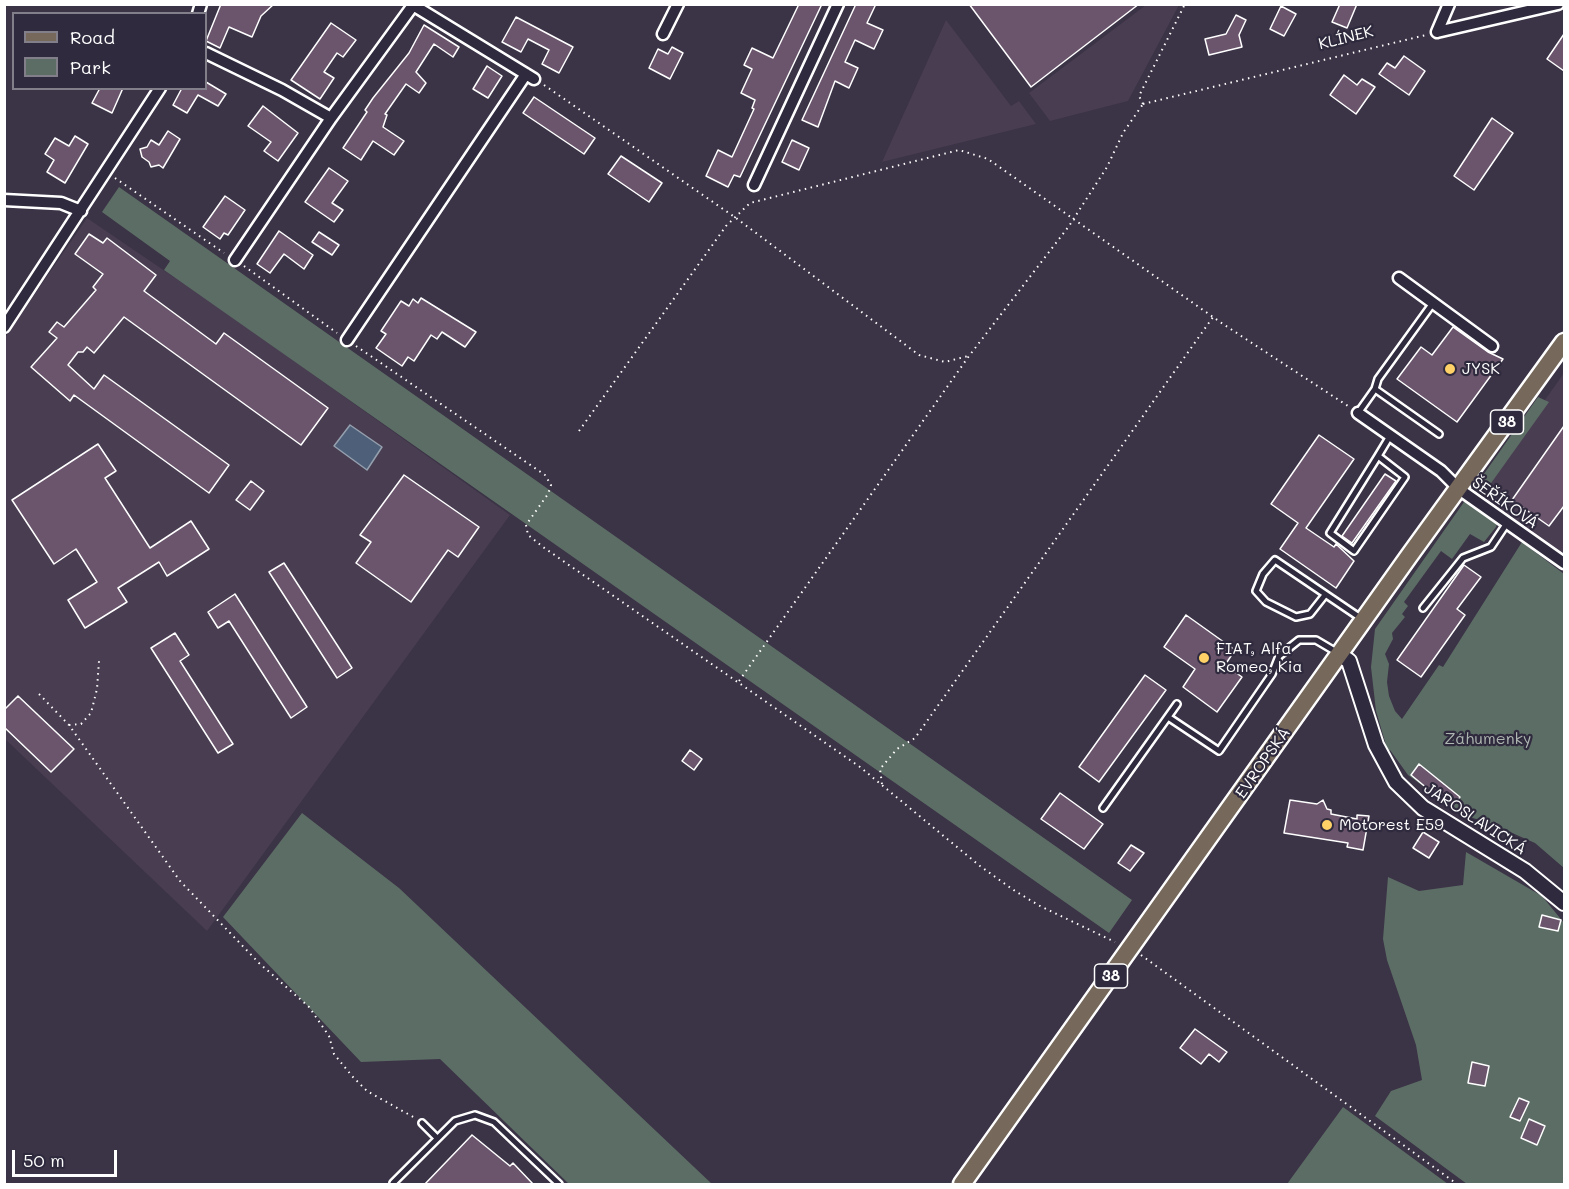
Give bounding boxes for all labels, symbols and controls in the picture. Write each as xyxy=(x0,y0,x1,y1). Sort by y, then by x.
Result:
legend xyxy=(12,12,207,90)
street label: KLÍNEK xyxy=(1317,22,1375,54)
text: Road xyxy=(70,25,115,49)
text: Park xyxy=(70,55,111,79)
place label: JYSK xyxy=(1462,359,1500,379)
marker: JYSK xyxy=(1443,362,1457,376)
road number: 38 xyxy=(1490,410,1524,434)
street label: ŠEŘÍKOVÁ xyxy=(1468,473,1542,533)
place label: FIAT, Alfa Romeo, Kia xyxy=(1216,639,1302,677)
marker: FIAT, Alfa Romeo, Kia xyxy=(1197,651,1211,665)
street label: EVROPSKÁ xyxy=(1232,724,1294,802)
park label: Záhumenky xyxy=(1445,729,1531,749)
street label: JAROSLAVICKÁ xyxy=(1420,779,1530,859)
place label: Motorest E59 xyxy=(1339,815,1444,835)
marker: Motorest E59 xyxy=(1320,818,1334,832)
road number: 38 xyxy=(1094,964,1128,988)
scale bar xyxy=(15,1138,120,1176)
text: 50 m xyxy=(23,1148,65,1172)

